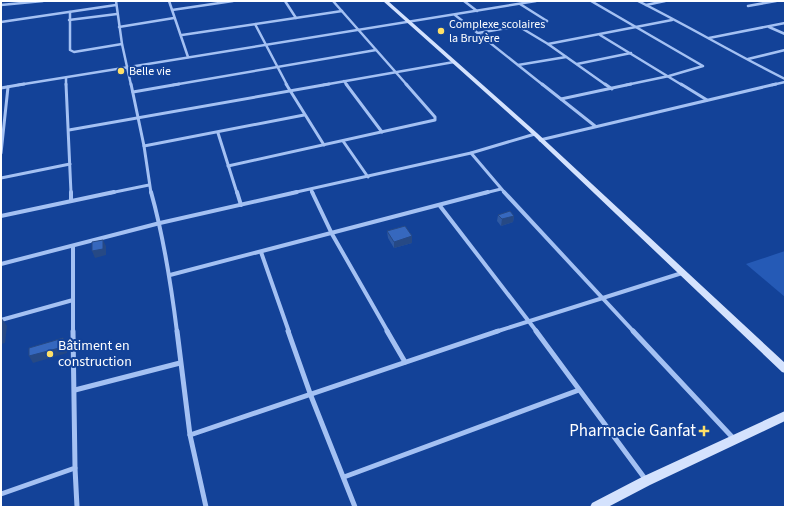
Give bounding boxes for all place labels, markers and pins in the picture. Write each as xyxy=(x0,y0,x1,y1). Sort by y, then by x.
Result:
place label: Complexe scolaires la Bruyère xyxy=(449,16,545,47)
marker: Complexe scolaires la Bruyère xyxy=(436,26,446,36)
place label: Belle vie xyxy=(129,63,171,80)
marker: Belle vie xyxy=(116,66,126,76)
place label: Bâtiment en construction xyxy=(58,336,132,372)
marker: Bâtiment en construction xyxy=(45,349,55,359)
place label: Pharmacie Ganfat xyxy=(569,419,696,443)
marker: Pharmacie Ganfat xyxy=(699,426,709,436)

